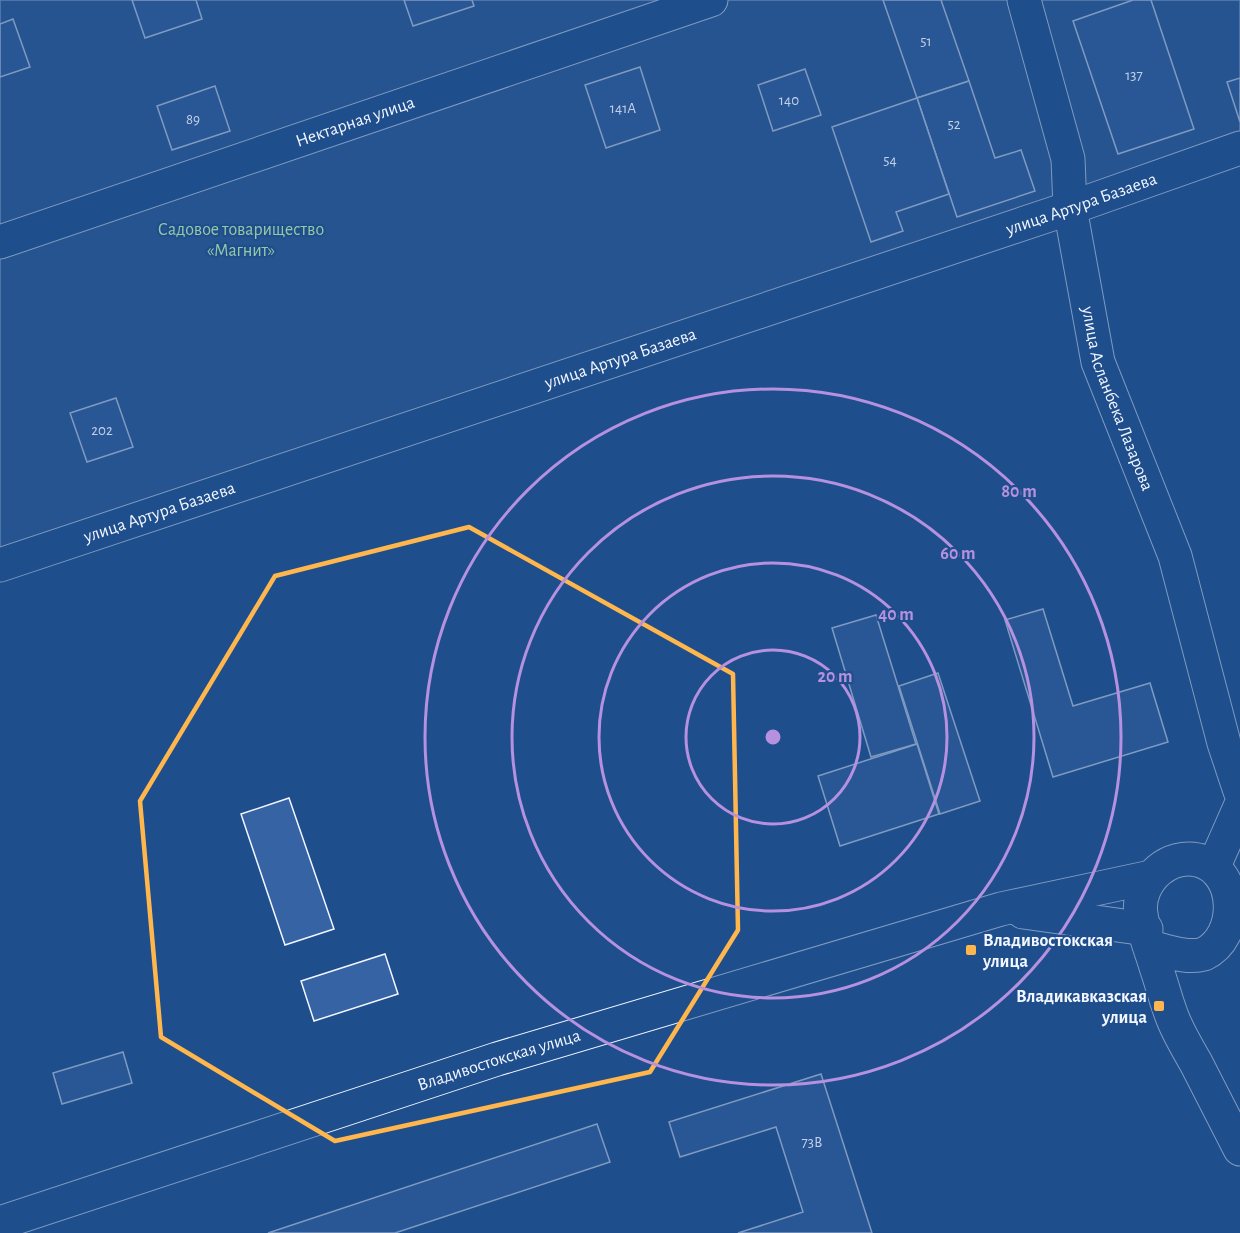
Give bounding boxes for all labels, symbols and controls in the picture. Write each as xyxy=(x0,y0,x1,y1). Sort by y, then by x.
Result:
house number: 51 xyxy=(920,34,932,49)
house number: 137 xyxy=(1125,68,1143,83)
house number: 140 xyxy=(779,93,799,108)
street label: Нектарная улица xyxy=(293,94,417,151)
house number: 141А xyxy=(610,101,636,116)
house number: 89 xyxy=(186,112,200,127)
house number: 52 xyxy=(947,117,961,132)
house number: 54 xyxy=(883,153,897,168)
street label: улица Артура Базаева xyxy=(1003,170,1159,239)
park label: Садовое товарищество «Магнит» xyxy=(158,221,324,260)
street label: улица Асланбека Лазарова xyxy=(1078,304,1156,493)
street label: улица Артура Базаева xyxy=(542,325,699,393)
house number: 202 xyxy=(91,423,113,438)
street label: улица Артура Базаева xyxy=(81,479,238,547)
text: 80 m xyxy=(1001,483,1037,501)
text: 60 m xyxy=(940,545,976,563)
text: 40 m xyxy=(878,606,914,624)
text: 20 m xyxy=(817,668,853,686)
centre of rings xyxy=(763,727,783,747)
place label: Владивостокская улица xyxy=(982,932,1113,971)
marker: Владивостокская улица xyxy=(964,943,978,957)
place label: Владикавказская улица xyxy=(1016,988,1147,1027)
marker: Владикавказская улица xyxy=(1152,999,1166,1013)
street label: Владивостокская улица xyxy=(415,1027,583,1095)
house number: 73В xyxy=(802,1135,822,1150)

